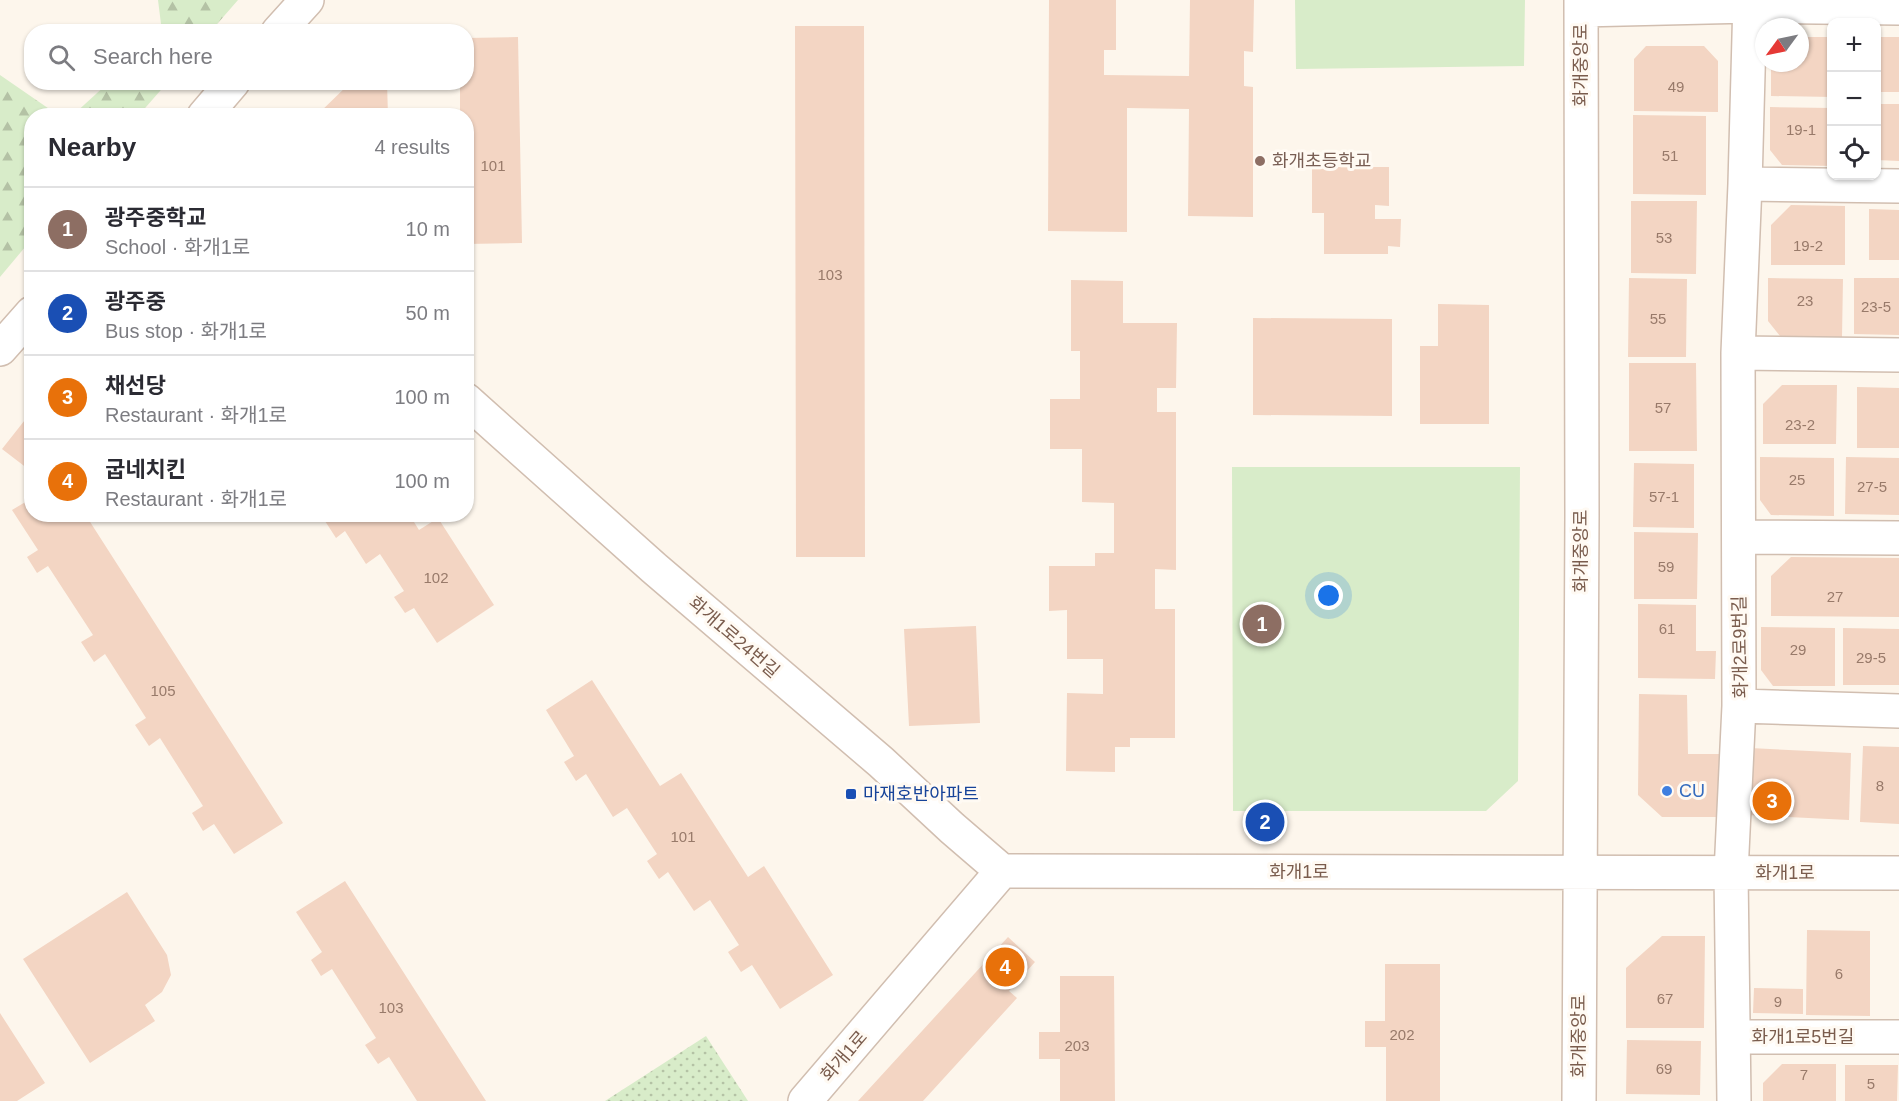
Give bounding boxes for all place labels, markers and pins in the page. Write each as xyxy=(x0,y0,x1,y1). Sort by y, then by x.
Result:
place label: 화개초등학교 xyxy=(1272,151,1371,171)
marker: 화개초등학교 xyxy=(1253,154,1267,168)
pin: 1 xyxy=(1242,602,1282,646)
pin: 3 xyxy=(1752,778,1792,824)
place label: CU xyxy=(1679,781,1705,801)
place label: 마재호반아파트 xyxy=(863,784,979,804)
marker: CU xyxy=(1660,784,1674,798)
marker: 마재호반아파트 xyxy=(844,787,858,801)
pin: 2 xyxy=(1246,800,1284,844)
pin: 4 xyxy=(986,944,1024,990)

